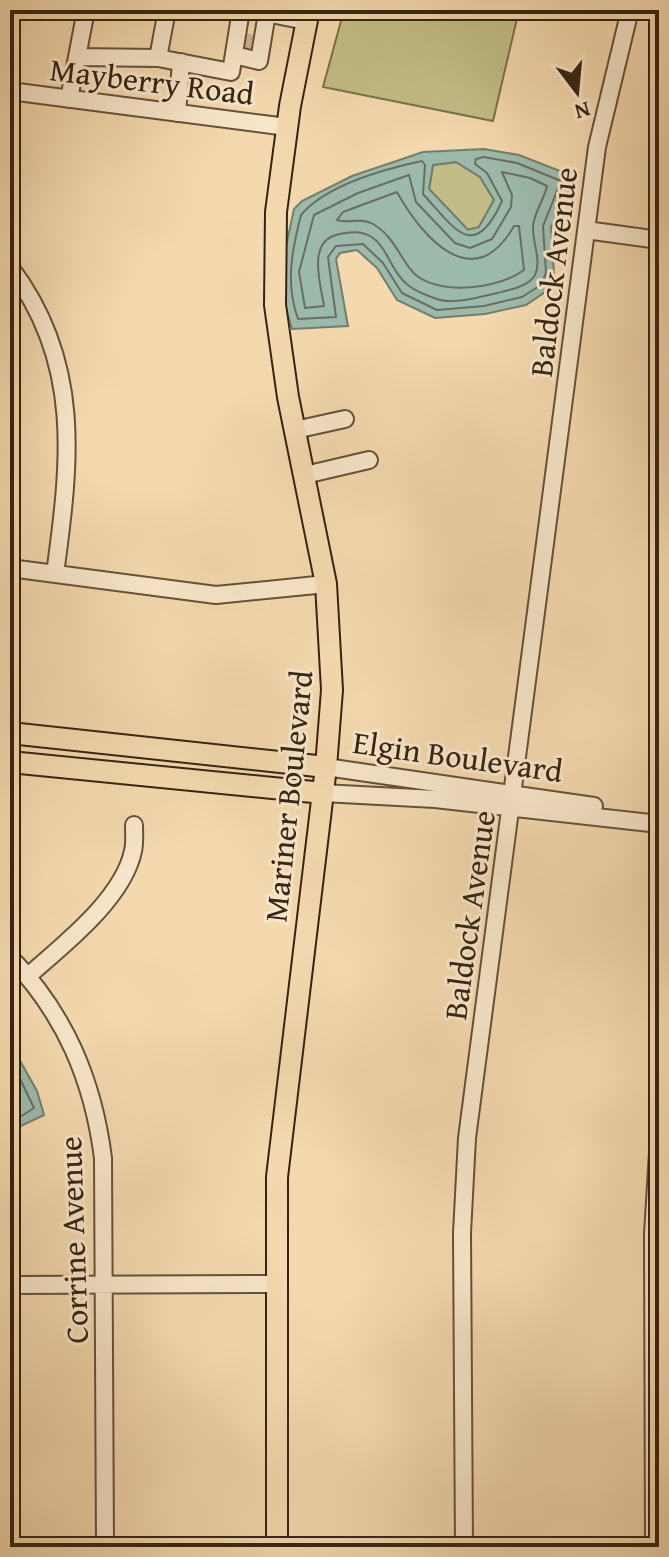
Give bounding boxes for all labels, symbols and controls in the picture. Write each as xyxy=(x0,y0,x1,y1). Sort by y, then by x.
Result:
street label: Mayberry Road xyxy=(47,45,257,117)
north arrow xyxy=(537,52,617,132)
text: N xyxy=(571,94,594,129)
street label: Baldock Avenue xyxy=(517,164,589,380)
street label: Mariner Boulevard xyxy=(251,668,325,924)
street label: Elgin Boulevard xyxy=(350,718,566,794)
street label: Baldock Avenue xyxy=(431,807,507,1023)
street label: Corrine Avenue xyxy=(46,1136,100,1344)

